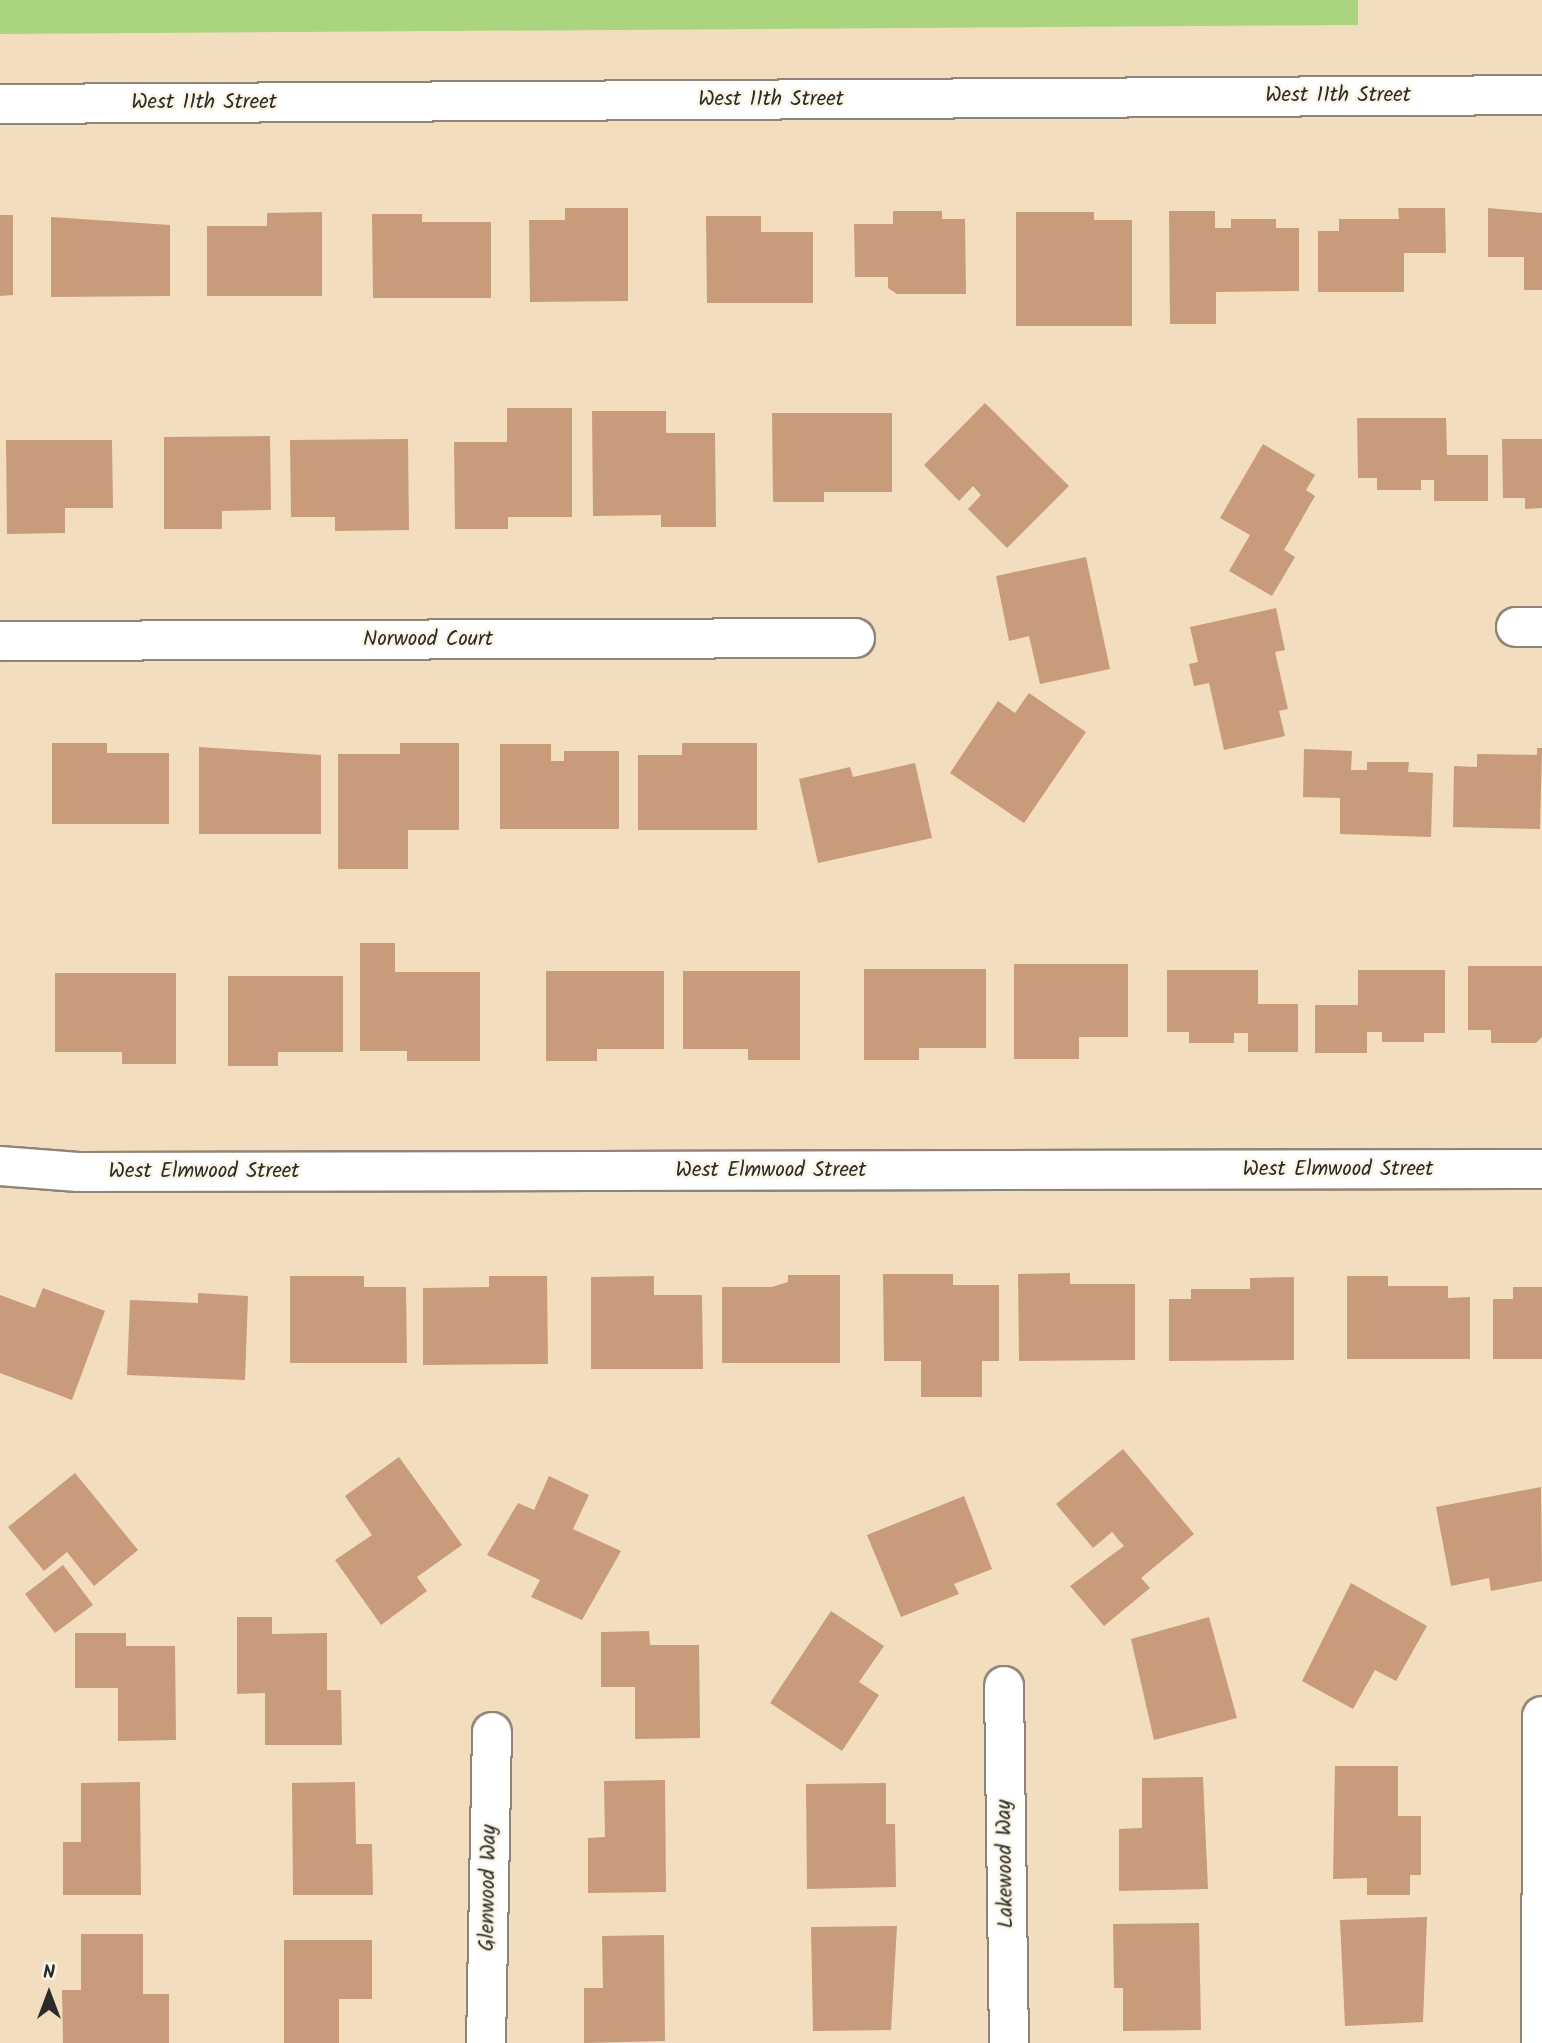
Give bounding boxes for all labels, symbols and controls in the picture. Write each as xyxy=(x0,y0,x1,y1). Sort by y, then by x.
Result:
street label: West 11th Street xyxy=(1265,83,1411,109)
street label: West 11th Street xyxy=(698,87,844,113)
street label: West 11th Street xyxy=(131,90,277,116)
street label: Norwood Court xyxy=(363,627,493,653)
street label: West Elmwood Street xyxy=(1243,1157,1433,1183)
street label: West Elmwood Street xyxy=(676,1158,866,1184)
street label: West Elmwood Street xyxy=(109,1159,299,1185)
street label: Lakewood Way xyxy=(992,1799,1020,1929)
street label: Glenwood Way xyxy=(475,1824,503,1952)
text: N xyxy=(43,1958,55,1988)
north arrow xyxy=(14,1959,84,2029)

